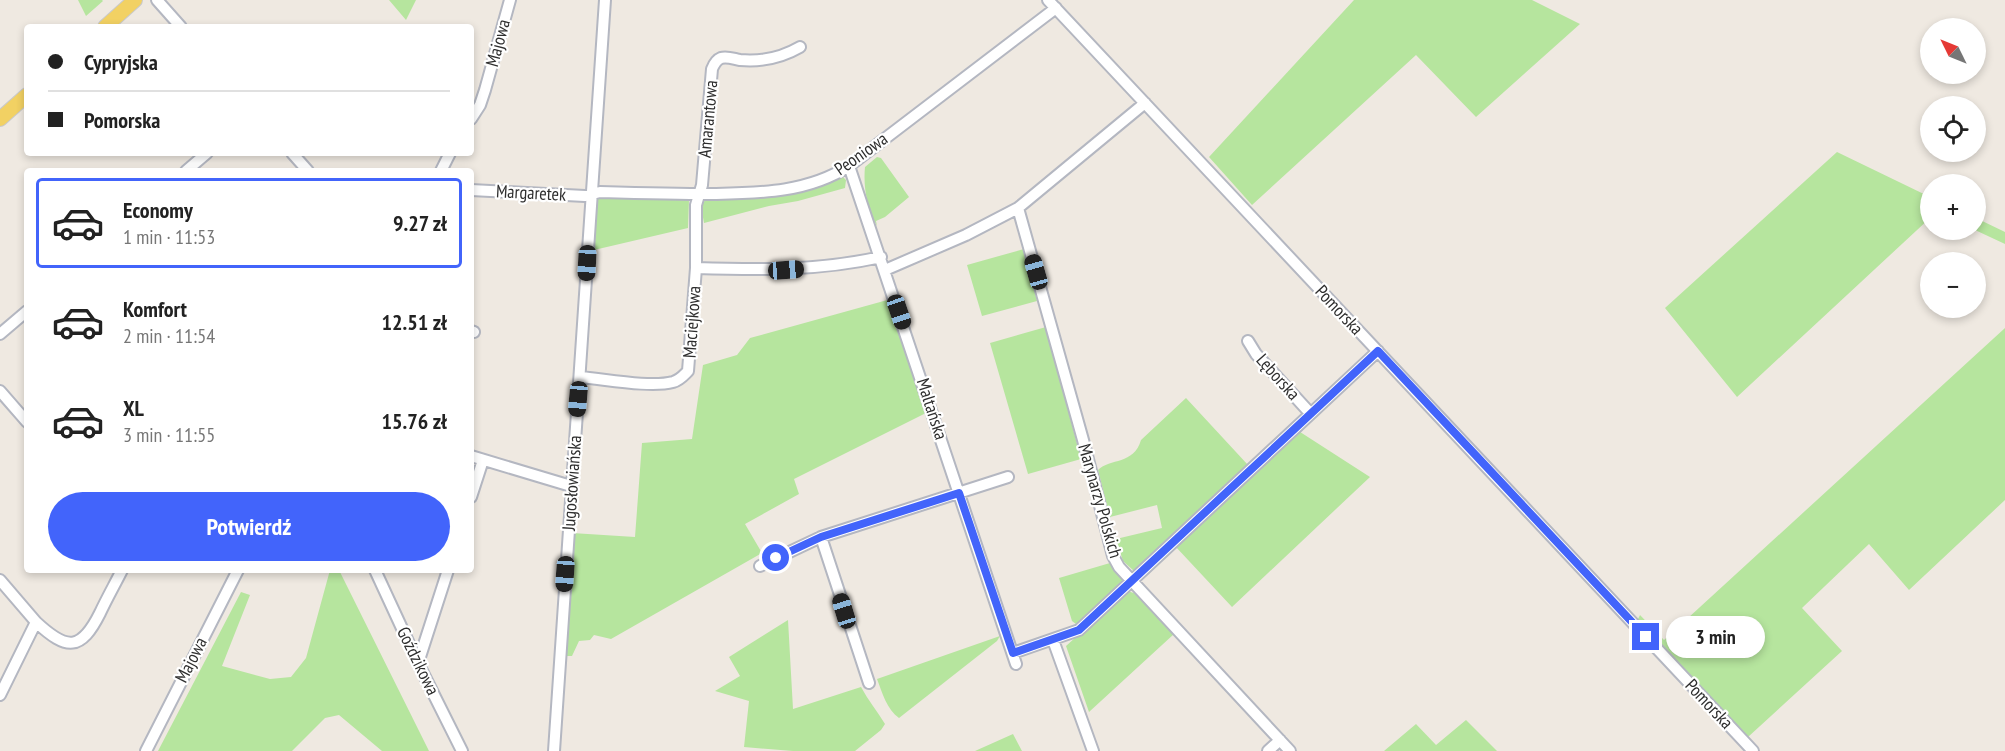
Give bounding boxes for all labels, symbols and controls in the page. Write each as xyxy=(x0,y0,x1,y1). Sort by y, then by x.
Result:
street label: Majowa xyxy=(480,17,515,69)
north arrow xyxy=(1920,18,1986,84)
map controls xyxy=(1920,18,1986,318)
text: Cypryjska xyxy=(84,48,158,76)
street label: Amarantowa xyxy=(693,79,722,159)
button: locate xyxy=(1920,96,1986,162)
text: Pomorska xyxy=(84,106,160,134)
street label: Peoniowa xyxy=(830,127,892,180)
button: + xyxy=(1920,174,1986,240)
street label: Margaretek xyxy=(495,179,567,206)
icon: car xyxy=(51,196,105,250)
text: Economy xyxy=(123,196,193,224)
text: 9.27 zł xyxy=(393,209,447,237)
text: 1 min · 11:53 xyxy=(123,224,215,250)
car xyxy=(577,245,597,281)
car xyxy=(1022,252,1050,292)
button: − xyxy=(1920,252,1986,318)
car xyxy=(767,260,805,280)
street label: Pomorska xyxy=(1310,280,1368,339)
street label: Maciejkowa xyxy=(677,285,706,359)
car xyxy=(885,292,913,332)
icon: car xyxy=(51,295,105,349)
text: Komfort xyxy=(123,295,187,323)
text: 12.51 zł xyxy=(382,308,447,336)
text: 2 min · 11:54 xyxy=(123,323,215,349)
street label: Lęborska xyxy=(1251,349,1305,405)
street label: Maltańska xyxy=(912,375,953,442)
car xyxy=(567,380,589,418)
icon: car xyxy=(51,394,105,448)
text: XL xyxy=(123,394,144,422)
text: 15.76 zł xyxy=(382,407,447,435)
text: 3 min · 11:55 xyxy=(123,422,215,448)
street label: Jugosłowiańska xyxy=(557,435,586,532)
street label: Marynarzy Polskich xyxy=(1073,441,1128,561)
button: Potwierdź xyxy=(48,492,450,561)
route start xyxy=(762,544,789,571)
car xyxy=(555,555,575,593)
car xyxy=(830,591,858,631)
callout: 3 min xyxy=(1667,616,1766,658)
street label: Goździkowa xyxy=(392,623,445,699)
route end xyxy=(1632,623,1659,650)
text: 3 min xyxy=(1695,624,1736,650)
street label: Majowa xyxy=(169,633,212,686)
street label: Pomorska xyxy=(1680,674,1738,733)

